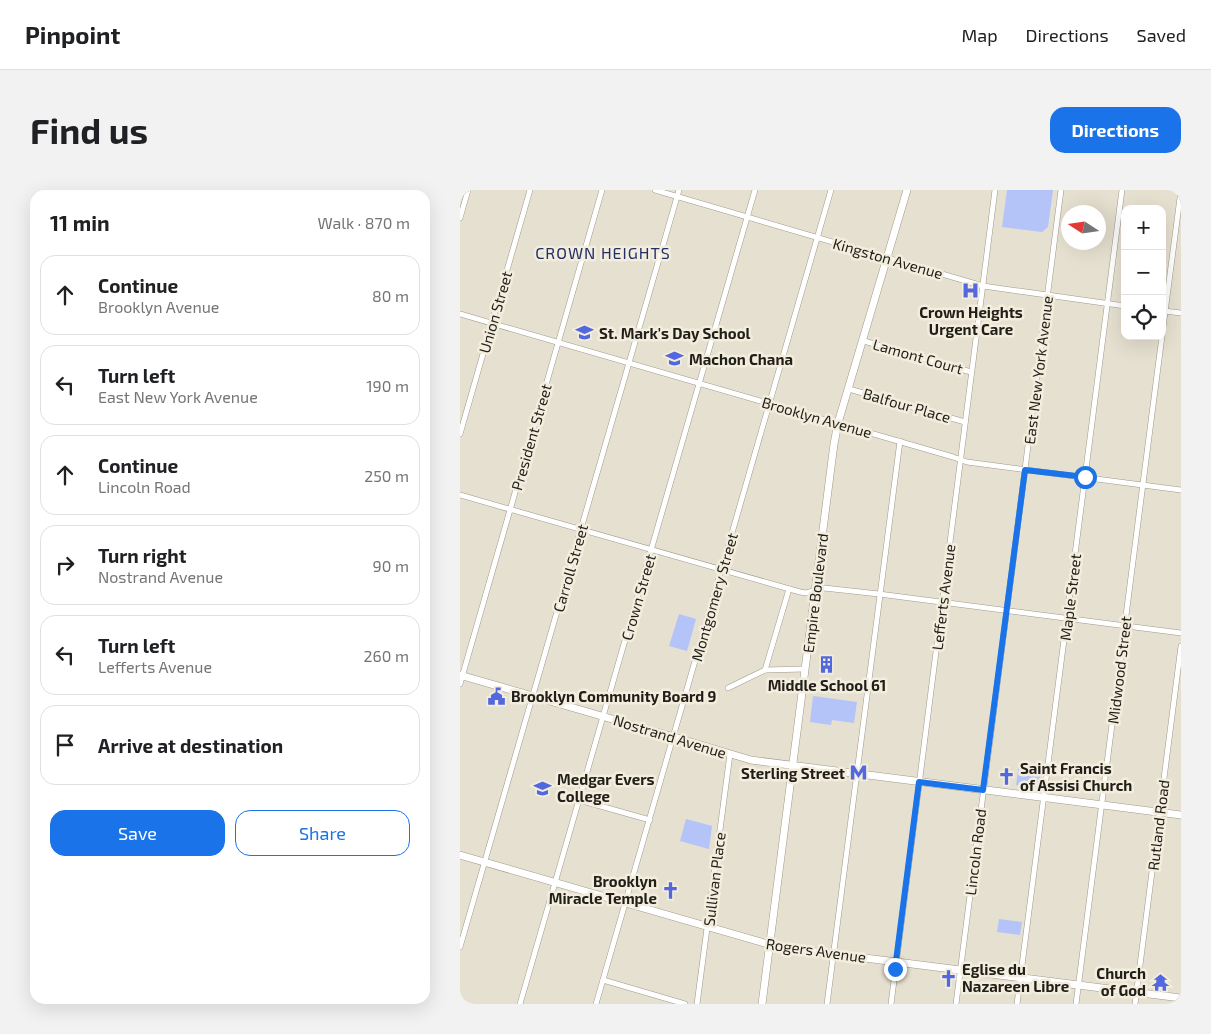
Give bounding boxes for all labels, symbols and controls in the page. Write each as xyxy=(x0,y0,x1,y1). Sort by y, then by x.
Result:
text: Pinpoint xyxy=(25,20,120,49)
text: Map xyxy=(961,24,998,46)
text: Directions xyxy=(1026,24,1109,46)
text: Saved xyxy=(1137,24,1186,46)
button: Directions xyxy=(1050,107,1181,153)
text: Find us xyxy=(30,109,148,151)
north arrow xyxy=(1061,205,1106,250)
map controls xyxy=(1121,205,1166,340)
button: + xyxy=(1121,205,1166,250)
text: 11 min xyxy=(50,210,110,235)
text: Walk · 870 m xyxy=(317,213,410,232)
street label: Kingston Avenue xyxy=(831,234,945,282)
district label: CROWN HEIGHTS xyxy=(535,243,671,262)
button: − xyxy=(1121,250,1166,295)
street label: Union Street xyxy=(475,269,515,355)
text: Continue xyxy=(98,274,178,297)
icon: ahead xyxy=(51,281,79,309)
hospital icon: Crown Heights Urgent Care xyxy=(961,281,981,301)
text: 80 m xyxy=(372,286,409,305)
street label: East New York Avenue xyxy=(1020,295,1056,445)
button: locate xyxy=(1121,295,1166,340)
text: Brooklyn Avenue xyxy=(98,297,219,316)
place label: Crown Heights Urgent Care xyxy=(919,303,1023,338)
school or university icon: St. Mark's Day School xyxy=(575,323,595,343)
place label: St. Mark's Day School xyxy=(599,324,751,343)
street label: Lamont Court xyxy=(871,335,965,378)
school or university icon: Machon Chana xyxy=(665,349,685,369)
place label: Machon Chana xyxy=(689,350,793,368)
text: Turn left xyxy=(98,364,175,387)
icon: left xyxy=(51,371,79,399)
text: 190 m xyxy=(366,376,409,395)
street label: President Street xyxy=(507,381,555,492)
street label: Balfour Place xyxy=(861,384,953,426)
text: East New York Avenue xyxy=(98,387,258,406)
street label: Brooklyn Avenue xyxy=(760,393,874,441)
text: Continue xyxy=(98,454,178,477)
icon: ahead xyxy=(51,461,79,489)
text: 250 m xyxy=(364,466,409,485)
route start xyxy=(1074,466,1097,489)
text: Lincoln Road xyxy=(98,477,191,496)
street label: Carroll Street xyxy=(549,522,591,614)
street label: Montgomery Street xyxy=(687,530,741,663)
street label: Empire Boulevard xyxy=(799,532,831,654)
street label: Lefferts Avenue xyxy=(928,543,958,651)
text: Turn right xyxy=(98,544,186,567)
icon: right xyxy=(51,551,79,579)
street label: Crown Street xyxy=(617,551,659,642)
street label: Maple Street xyxy=(1056,552,1084,642)
text: 90 m xyxy=(373,556,409,575)
text: Nostrand Avenue xyxy=(98,567,223,586)
street label: Midwood Street xyxy=(1103,615,1135,725)
text: Turn left xyxy=(98,634,175,657)
icon: left xyxy=(51,641,79,669)
text: 260 m xyxy=(364,646,409,665)
building icon: Middle School 61 xyxy=(817,654,837,674)
text: Lefferts Avenue xyxy=(98,657,212,676)
place label: Middle School 61 xyxy=(768,676,886,694)
public building icon: Brooklyn Community Board 9 xyxy=(487,686,507,706)
place label: Brooklyn Community Board 9 xyxy=(511,687,716,706)
street label: Nostrand Avenue xyxy=(611,710,729,762)
icon: arrive xyxy=(51,731,79,759)
text: Arrive at destination xyxy=(98,734,283,757)
place label: Saint Francis of Assisi Church xyxy=(1020,759,1132,794)
metro station icon: Sterling Street xyxy=(849,763,869,783)
place label: Sterling Street xyxy=(741,764,845,782)
church icon: Saint Francis of Assisi Church xyxy=(996,767,1016,787)
place label: Medgar Evers College xyxy=(557,770,655,805)
school or university icon: Medgar Evers College xyxy=(533,778,553,798)
street label: Rutland Road xyxy=(1143,779,1173,871)
street label: Lincoln Road xyxy=(961,808,989,896)
button: Save xyxy=(50,810,225,856)
button: Share xyxy=(235,810,410,856)
street label: Sullivan Place xyxy=(699,831,729,927)
place label: Brooklyn Miracle Temple xyxy=(549,872,657,907)
church icon: Brooklyn Miracle Temple xyxy=(661,880,681,900)
street label: Rogers Avenue xyxy=(765,934,867,966)
route end xyxy=(884,958,907,981)
place label: Eglise du Nazareen Libre xyxy=(962,960,1069,995)
place label: Church of God xyxy=(1096,964,1146,999)
church icon: Eglise du Nazareen Libre xyxy=(938,968,958,988)
temple icon: Church of God xyxy=(1150,972,1170,992)

